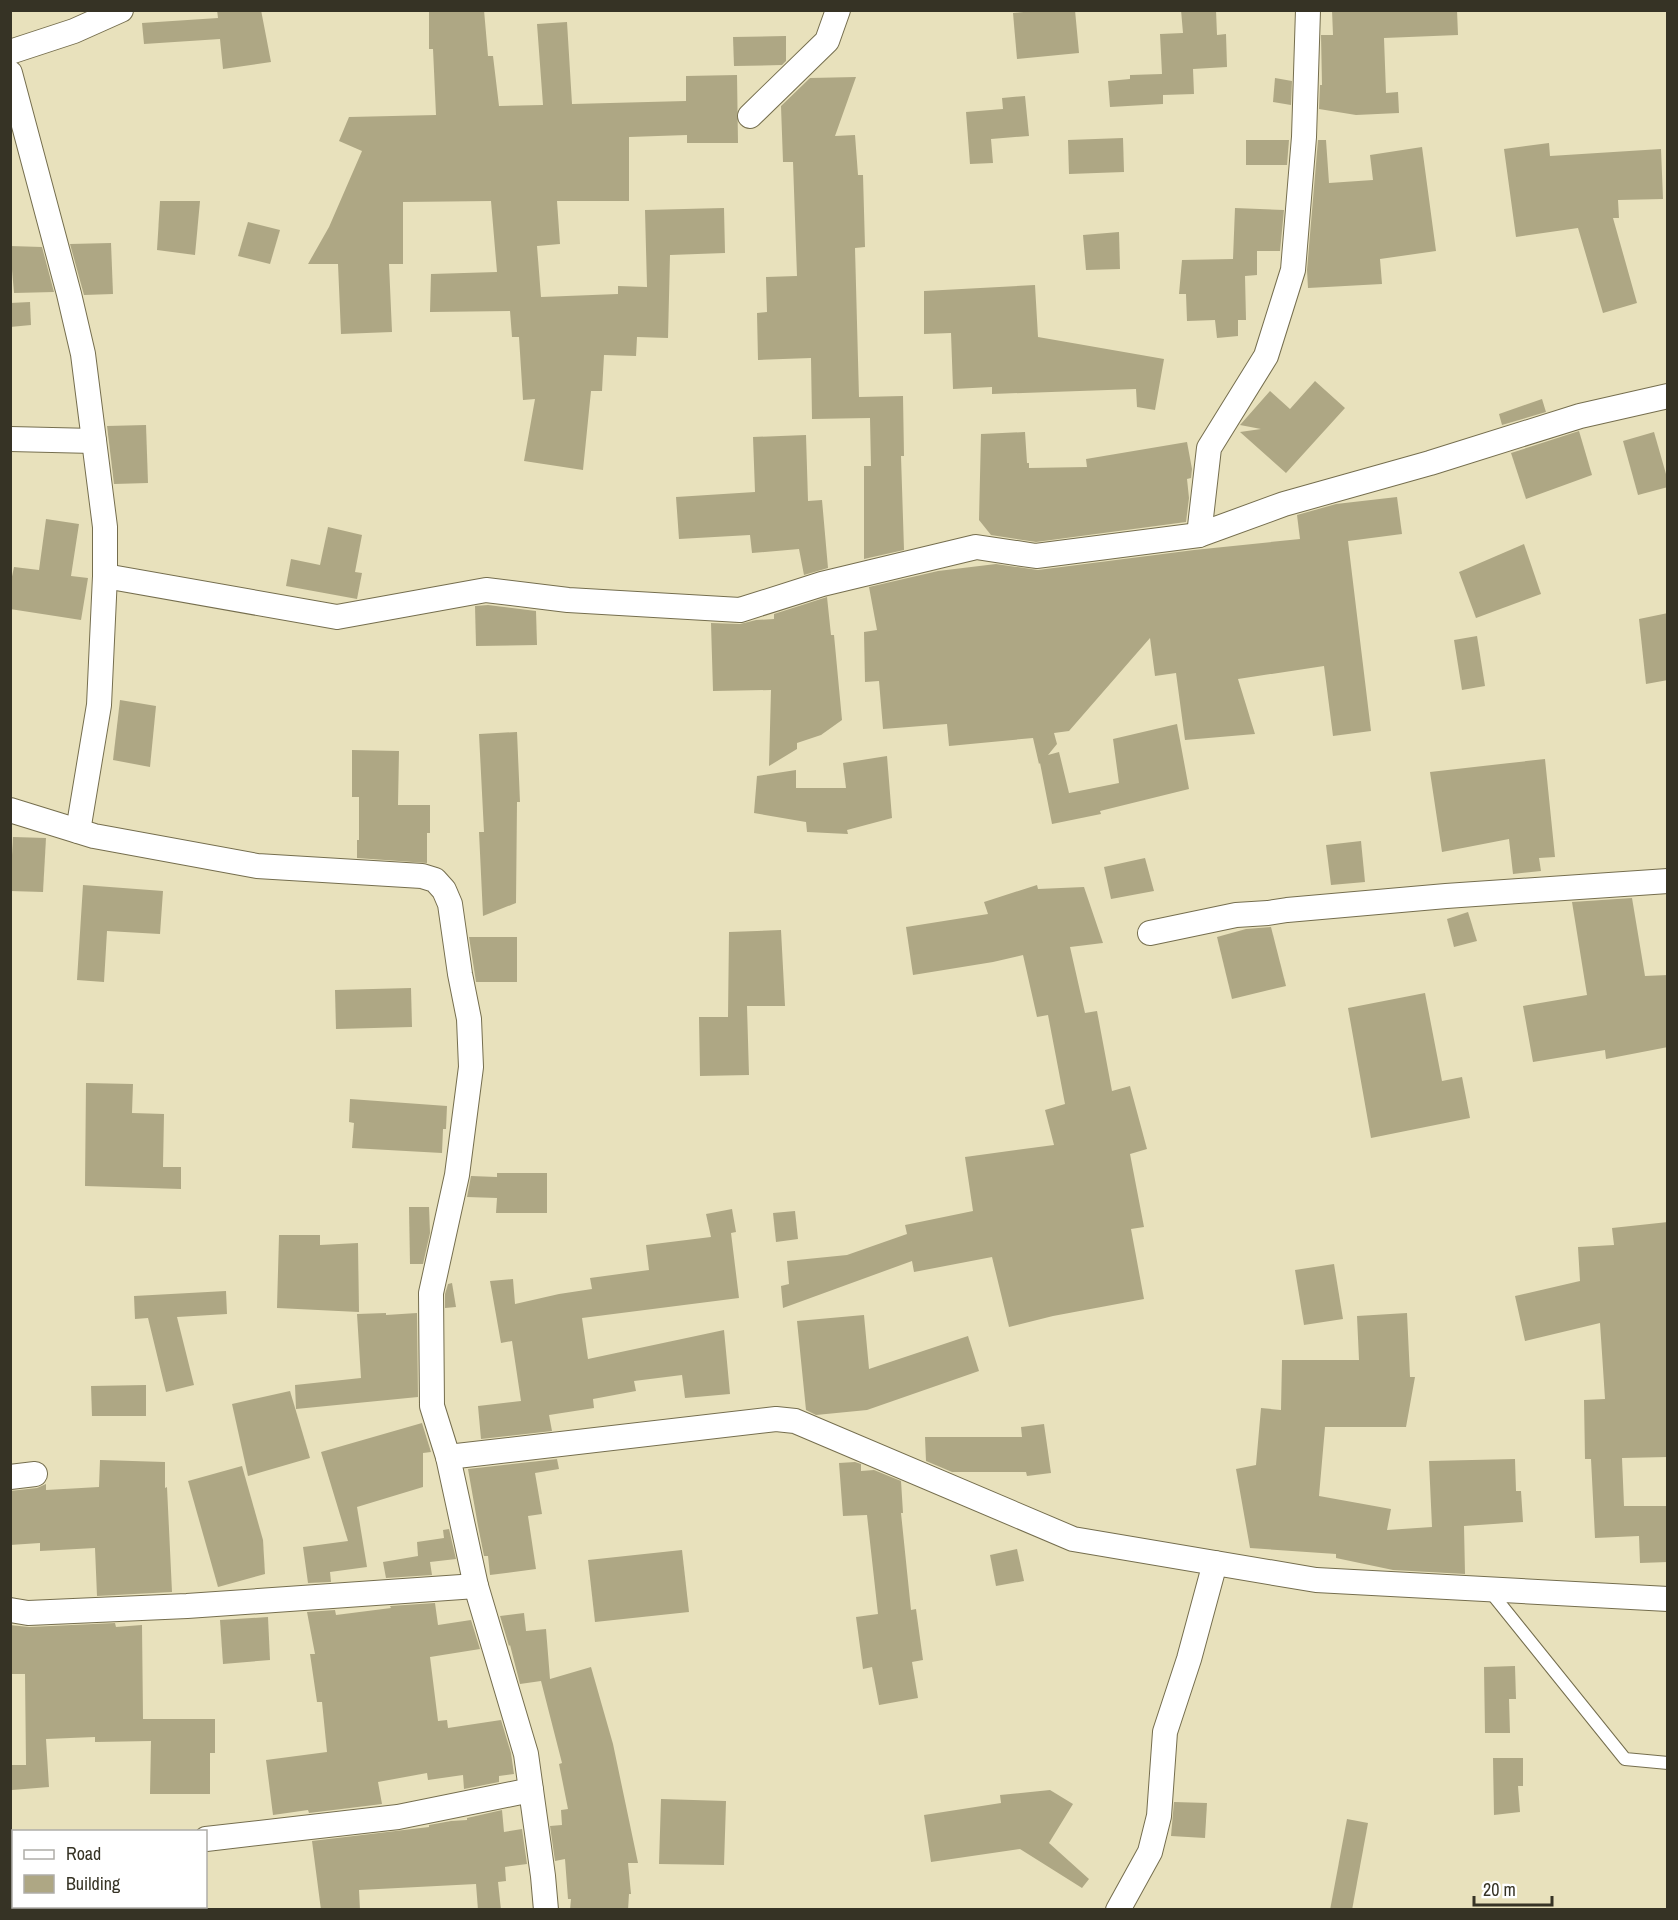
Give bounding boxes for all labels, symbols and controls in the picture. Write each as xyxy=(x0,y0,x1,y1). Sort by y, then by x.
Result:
legend xyxy=(12,1830,207,1908)
text: Road xyxy=(66,1841,101,1866)
scale bar xyxy=(1474,1869,1552,1907)
text: Building xyxy=(66,1871,121,1896)
text: 20 m xyxy=(1483,1877,1516,1902)

